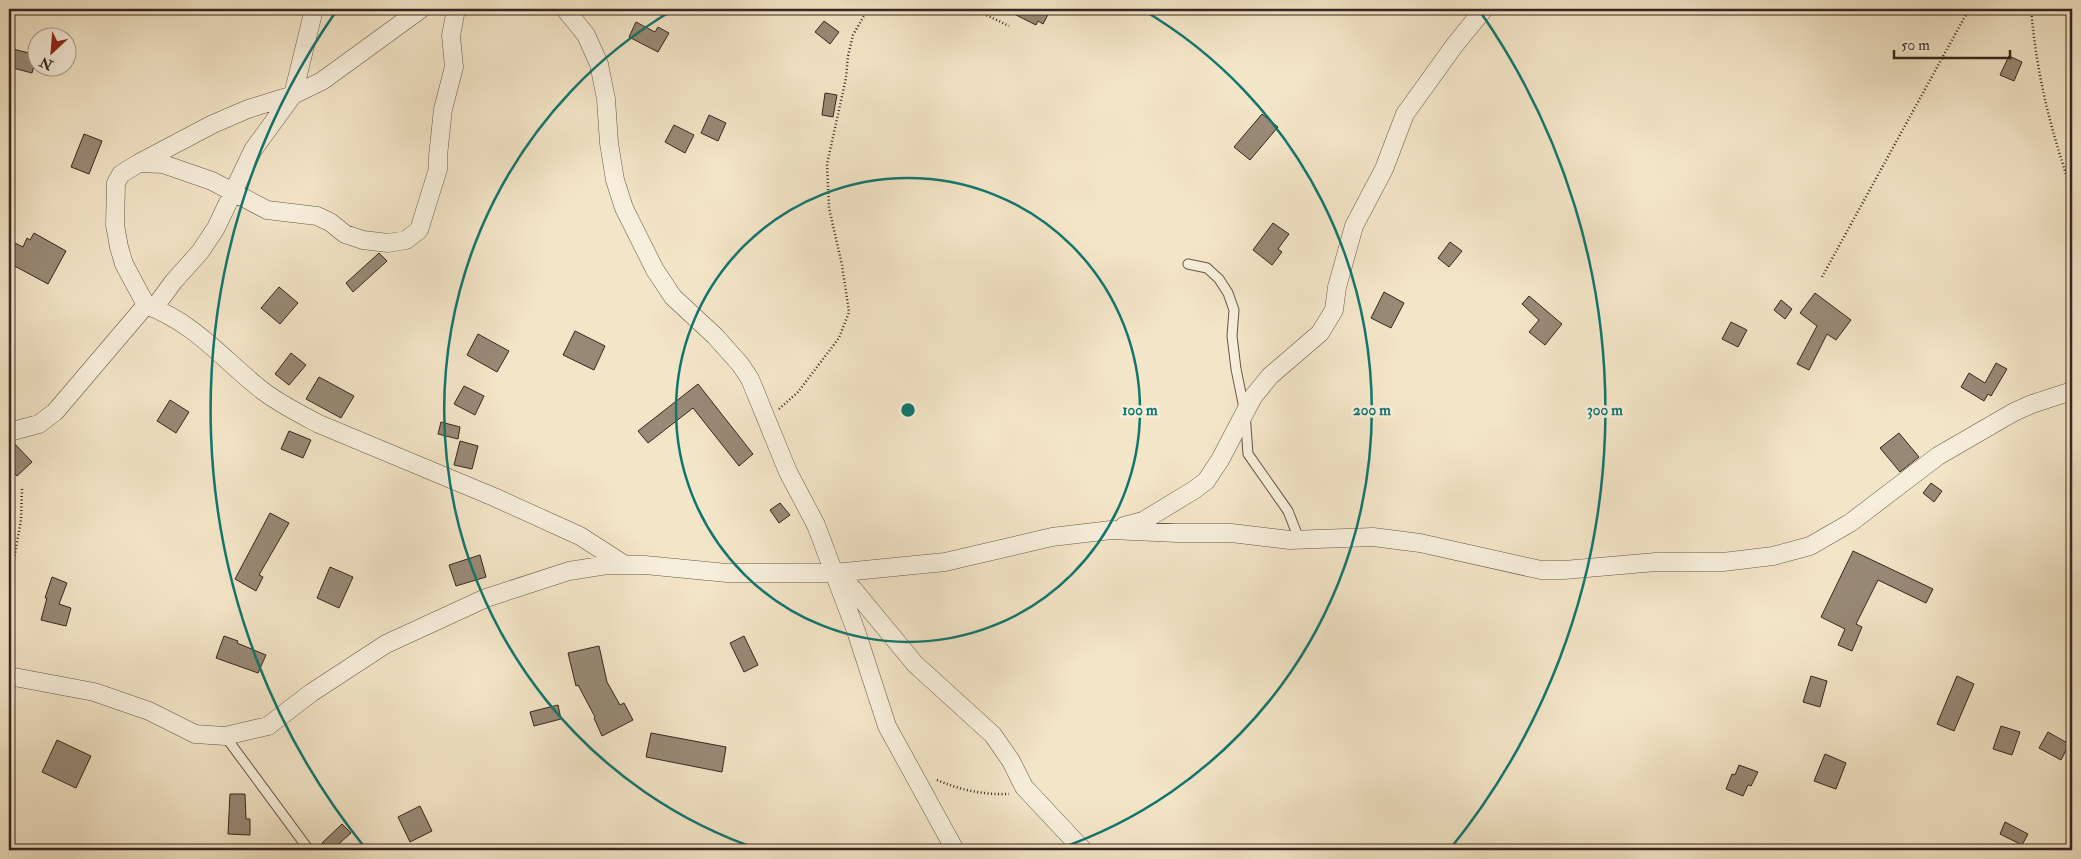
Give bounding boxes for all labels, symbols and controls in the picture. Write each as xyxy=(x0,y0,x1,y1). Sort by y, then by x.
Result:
north arrow xyxy=(28,28,78,78)
scale bar xyxy=(1894,28,2010,60)
text: 50 m xyxy=(1901,36,1930,55)
text: N xyxy=(37,53,57,74)
centre of rings xyxy=(899,401,917,419)
text: 100 m xyxy=(1122,401,1158,420)
text: 200 m xyxy=(1353,401,1391,420)
text: 300 m xyxy=(1587,401,1623,420)

